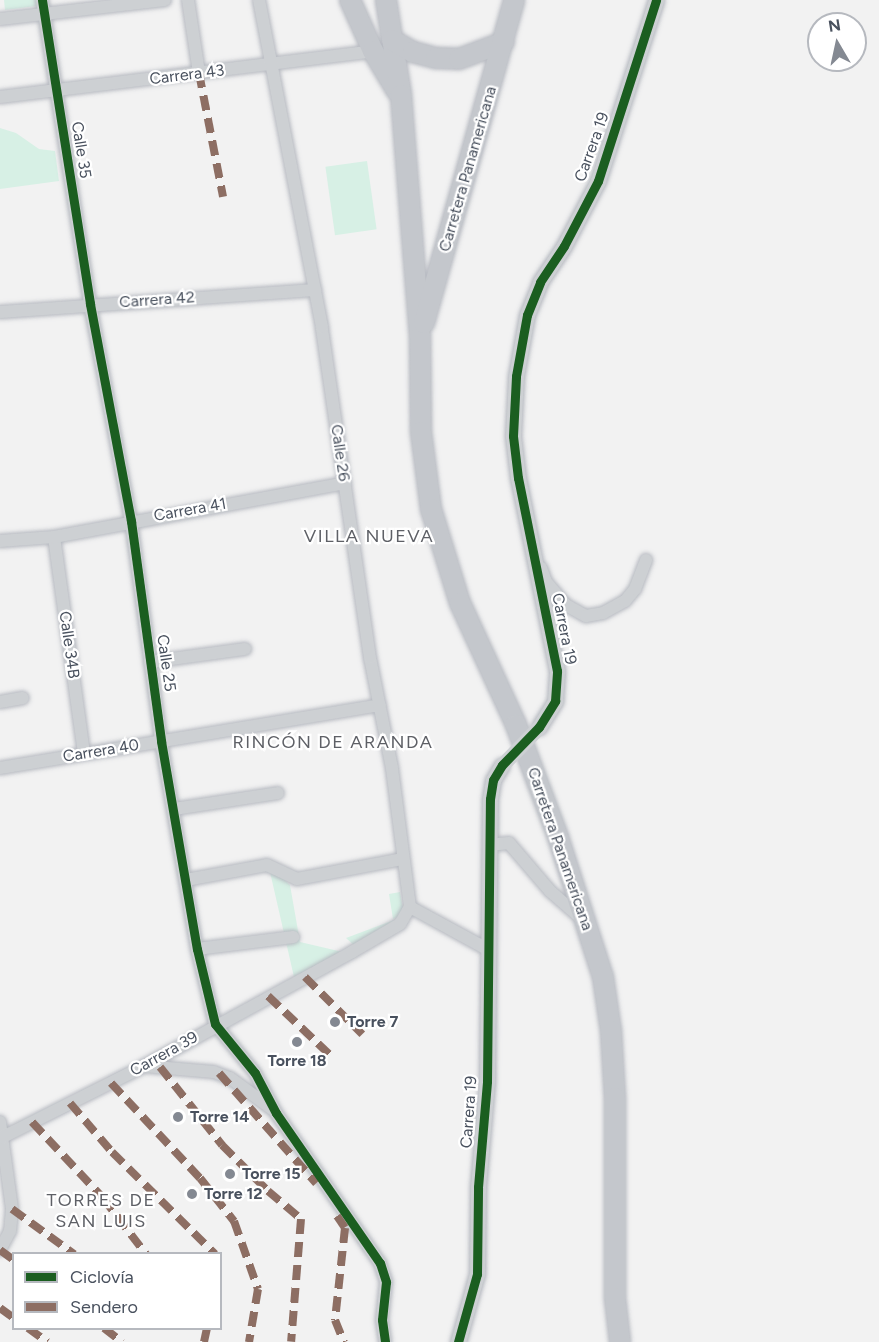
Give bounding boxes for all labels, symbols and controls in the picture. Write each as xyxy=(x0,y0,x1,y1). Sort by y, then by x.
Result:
north arrow xyxy=(807,12,867,72)
text: N xyxy=(827,15,842,36)
street label: Carrera 43 xyxy=(148,61,226,89)
street label: Carretera Panamericana xyxy=(435,84,501,254)
street label: Carrera 19 xyxy=(571,110,613,184)
street label: Calle 35 xyxy=(67,120,95,180)
street label: Carrera 42 xyxy=(119,288,195,312)
street label: Calle 26 xyxy=(326,423,354,483)
street label: Carrera 41 xyxy=(152,494,228,526)
district label: VILLA NUEVA xyxy=(304,525,434,547)
street label: Carrera 19 xyxy=(548,592,580,666)
street label: Calle 34B xyxy=(55,610,83,680)
street label: Calle 25 xyxy=(152,633,180,693)
district label: RINCÓN DE ARANDA xyxy=(232,731,434,753)
street label: Carrera 40 xyxy=(61,735,141,767)
street label: Carretera Panamericana xyxy=(523,765,597,933)
place label: Torre 7 xyxy=(347,1012,398,1032)
marker: Torre 7 xyxy=(328,1015,342,1029)
street label: Carrera 39 xyxy=(127,1028,201,1080)
marker: Torre 18 xyxy=(290,1035,304,1049)
place label: Torre 18 xyxy=(268,1051,326,1071)
street label: Carrera 19 xyxy=(457,1075,481,1149)
place label: Torre 14 xyxy=(190,1107,249,1127)
marker: Torre 14 xyxy=(171,1110,185,1124)
place label: Torre 15 xyxy=(242,1164,300,1184)
marker: Torre 15 xyxy=(223,1167,237,1181)
place label: Torre 12 xyxy=(204,1184,262,1204)
marker: Torre 12 xyxy=(185,1187,199,1201)
district label: TORRES DE SAN LUIS xyxy=(46,1190,156,1232)
legend xyxy=(12,1252,222,1330)
text: Ciclovía xyxy=(70,1266,134,1288)
text: Sendero xyxy=(70,1296,138,1318)

